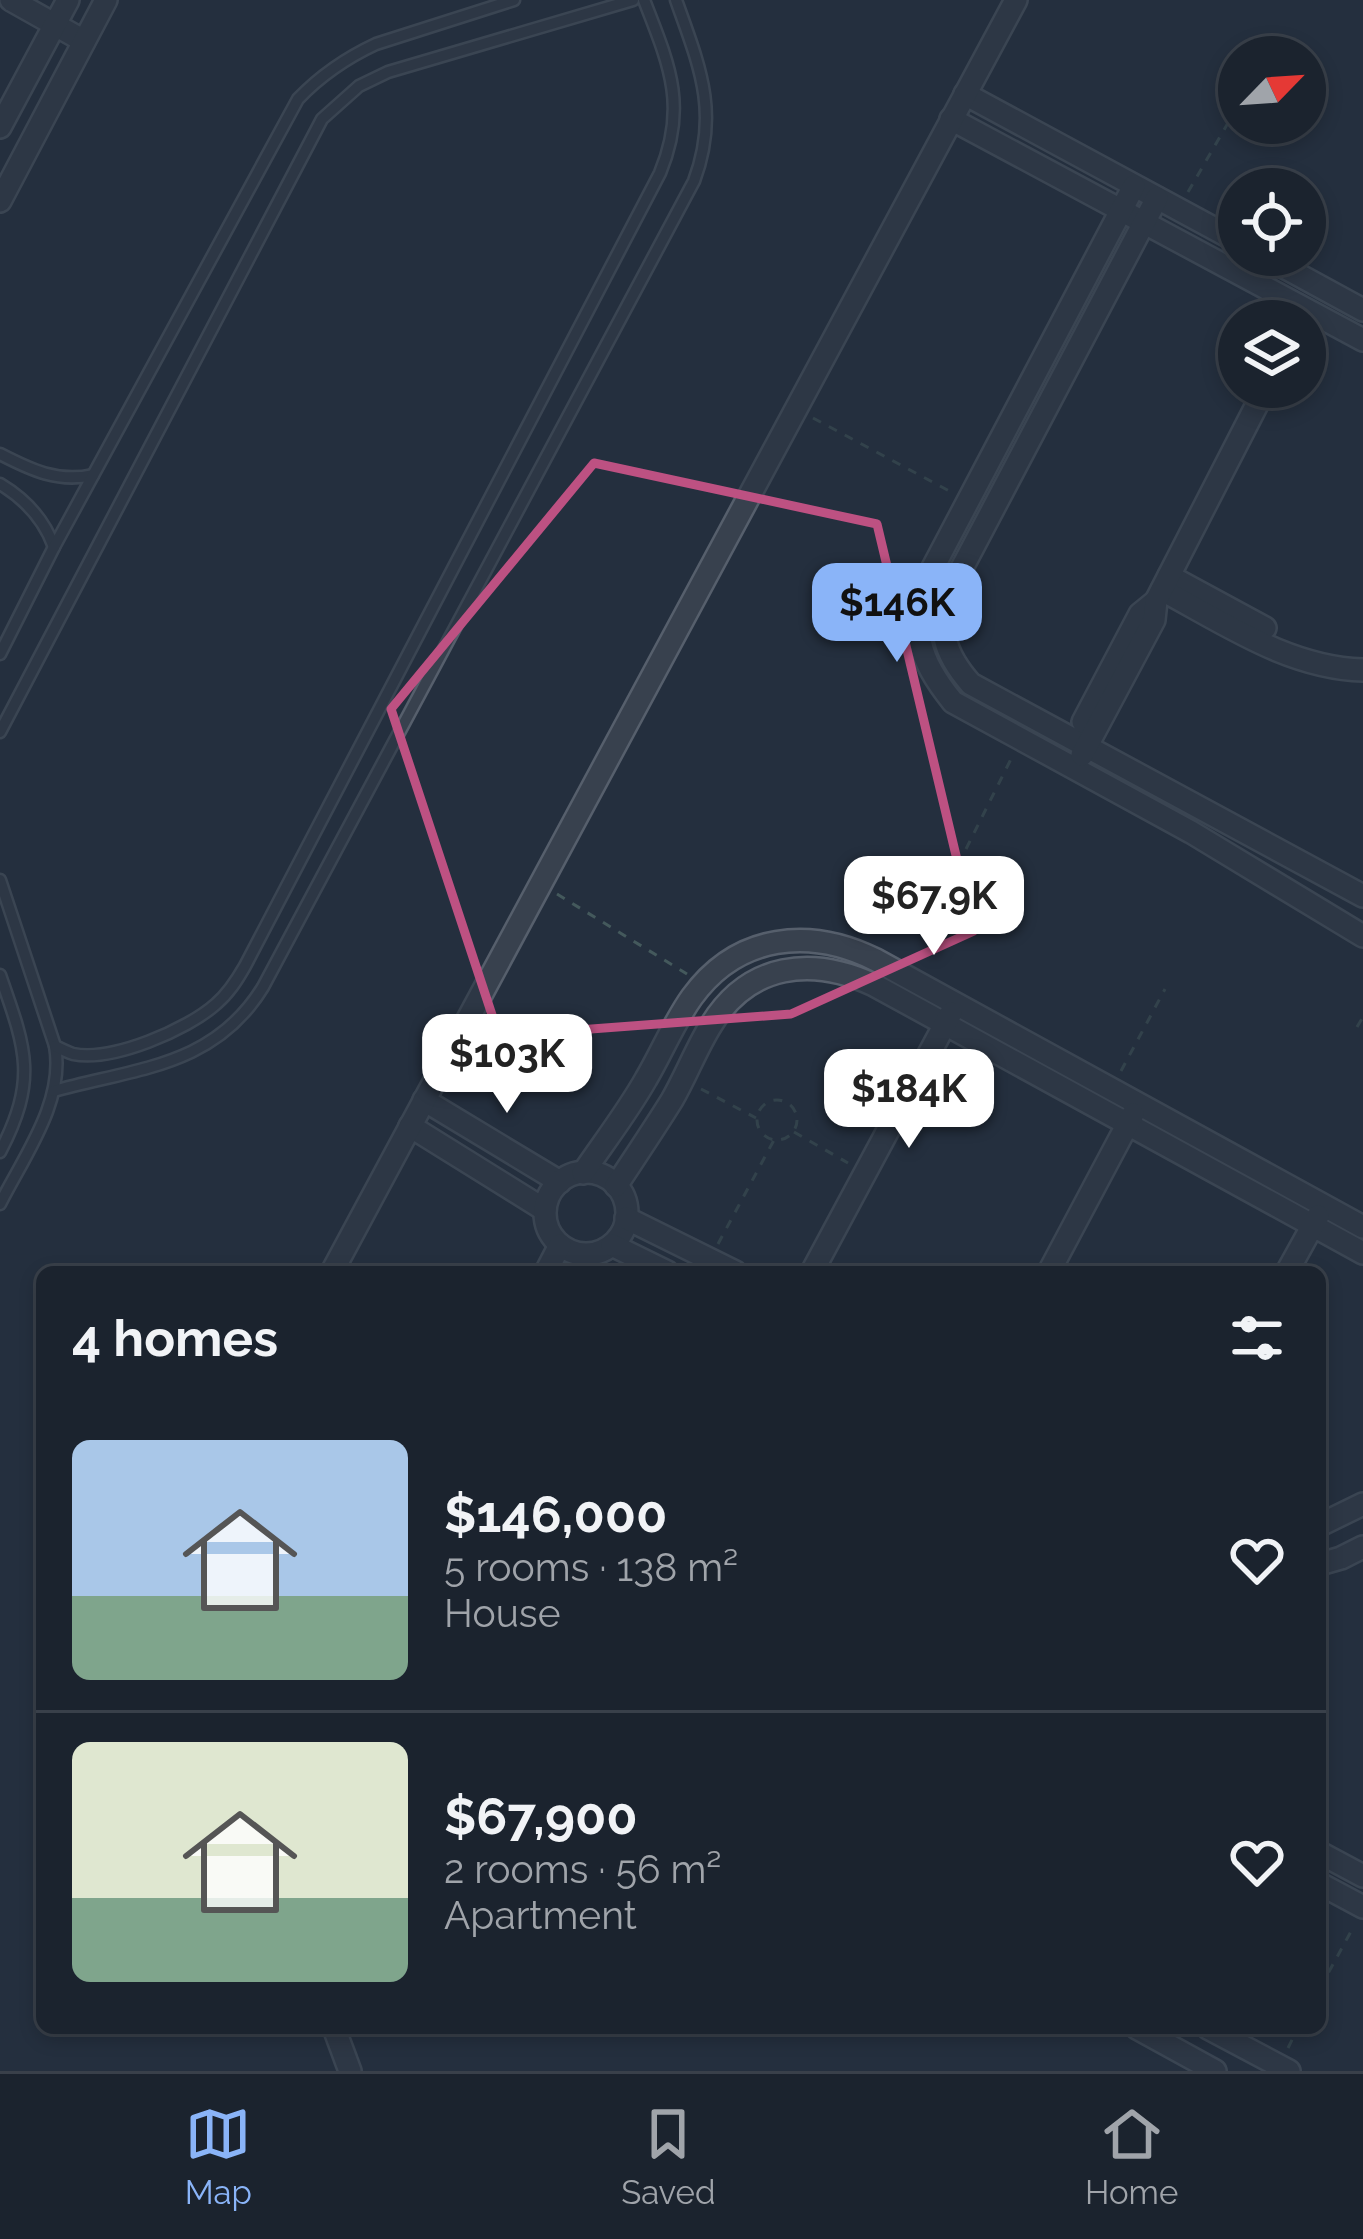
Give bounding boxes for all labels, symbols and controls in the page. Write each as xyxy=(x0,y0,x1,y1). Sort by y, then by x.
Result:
north arrow xyxy=(1218,36,1326,144)
map controls xyxy=(1218,36,1326,408)
button: locate xyxy=(1218,168,1326,276)
button: layers xyxy=(1218,300,1326,408)
pin: $146K xyxy=(813,563,981,665)
text: $146K xyxy=(839,579,955,625)
pin: $67.9K xyxy=(836,856,1032,958)
text: $67.9K xyxy=(871,872,997,918)
pin: $103K xyxy=(423,1014,591,1116)
text: $103K xyxy=(449,1030,565,1076)
pin: $184K xyxy=(825,1049,993,1151)
text: $184K xyxy=(851,1065,967,1111)
icon: filters xyxy=(1224,1305,1290,1371)
text: 4 homes xyxy=(72,1308,278,1368)
text: $146,000 xyxy=(444,1484,667,1544)
icon: home xyxy=(168,1488,312,1632)
icon: heart xyxy=(1224,1527,1290,1593)
text: 5 rooms · 138 m² xyxy=(444,1544,738,1590)
text: House xyxy=(444,1590,561,1636)
text: $67,900 xyxy=(444,1786,638,1846)
icon: home xyxy=(168,1790,312,1934)
icon: heart xyxy=(1224,1829,1290,1895)
text: 2 rooms · 56 m² xyxy=(444,1846,721,1892)
text: Apartment xyxy=(444,1892,637,1938)
tab: Map xyxy=(185,2101,252,2212)
tab: Saved xyxy=(621,2101,716,2212)
tab: Home xyxy=(1085,2101,1178,2212)

